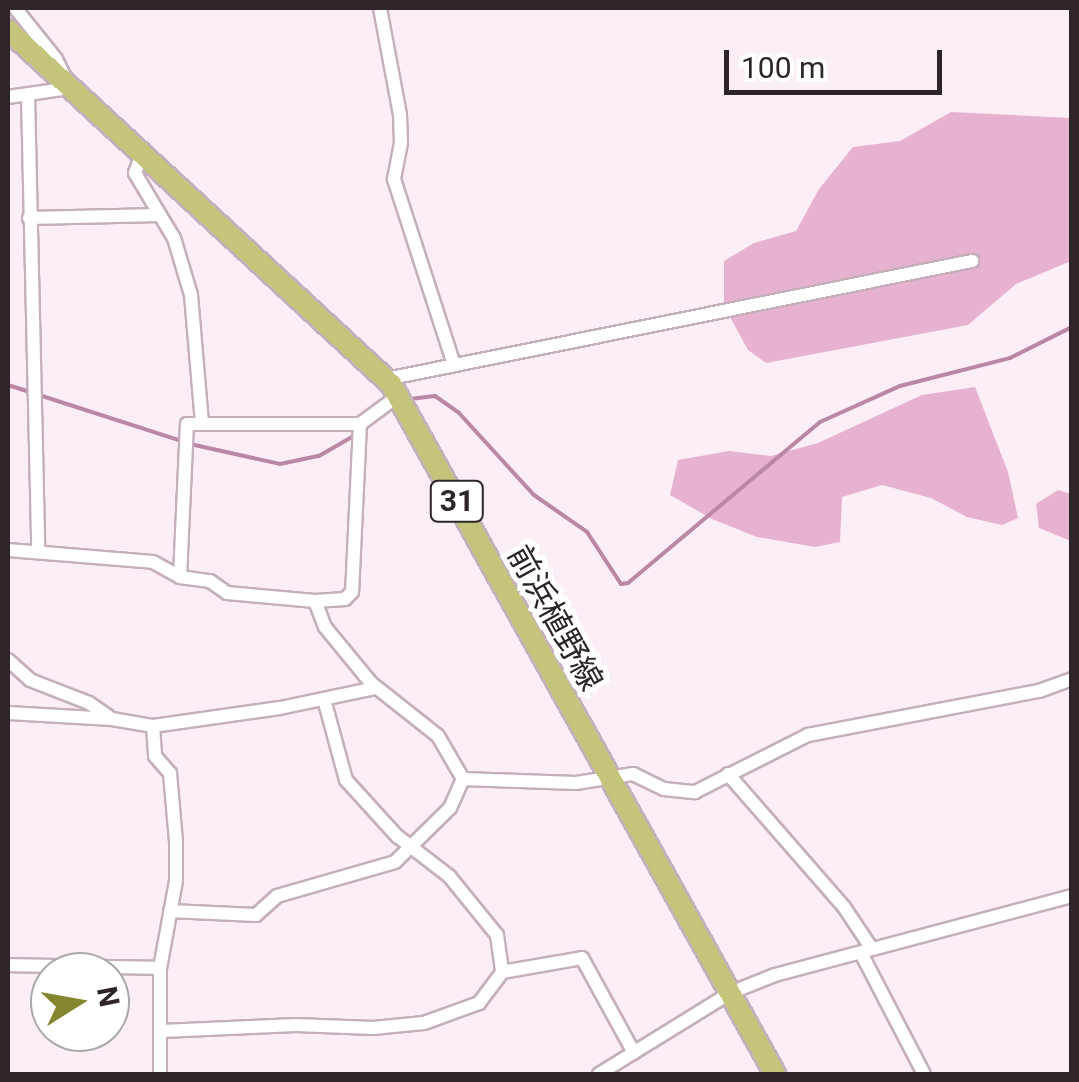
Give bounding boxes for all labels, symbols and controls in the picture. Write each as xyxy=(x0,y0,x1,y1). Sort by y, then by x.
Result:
scale bar xyxy=(729,30,946,92)
text: 100 m xyxy=(741,50,825,85)
road number: 31 xyxy=(430,476,484,526)
street label: 前浜植野線 xyxy=(499,539,611,697)
north arrow xyxy=(30,952,130,1052)
text: N xyxy=(90,984,126,1009)

